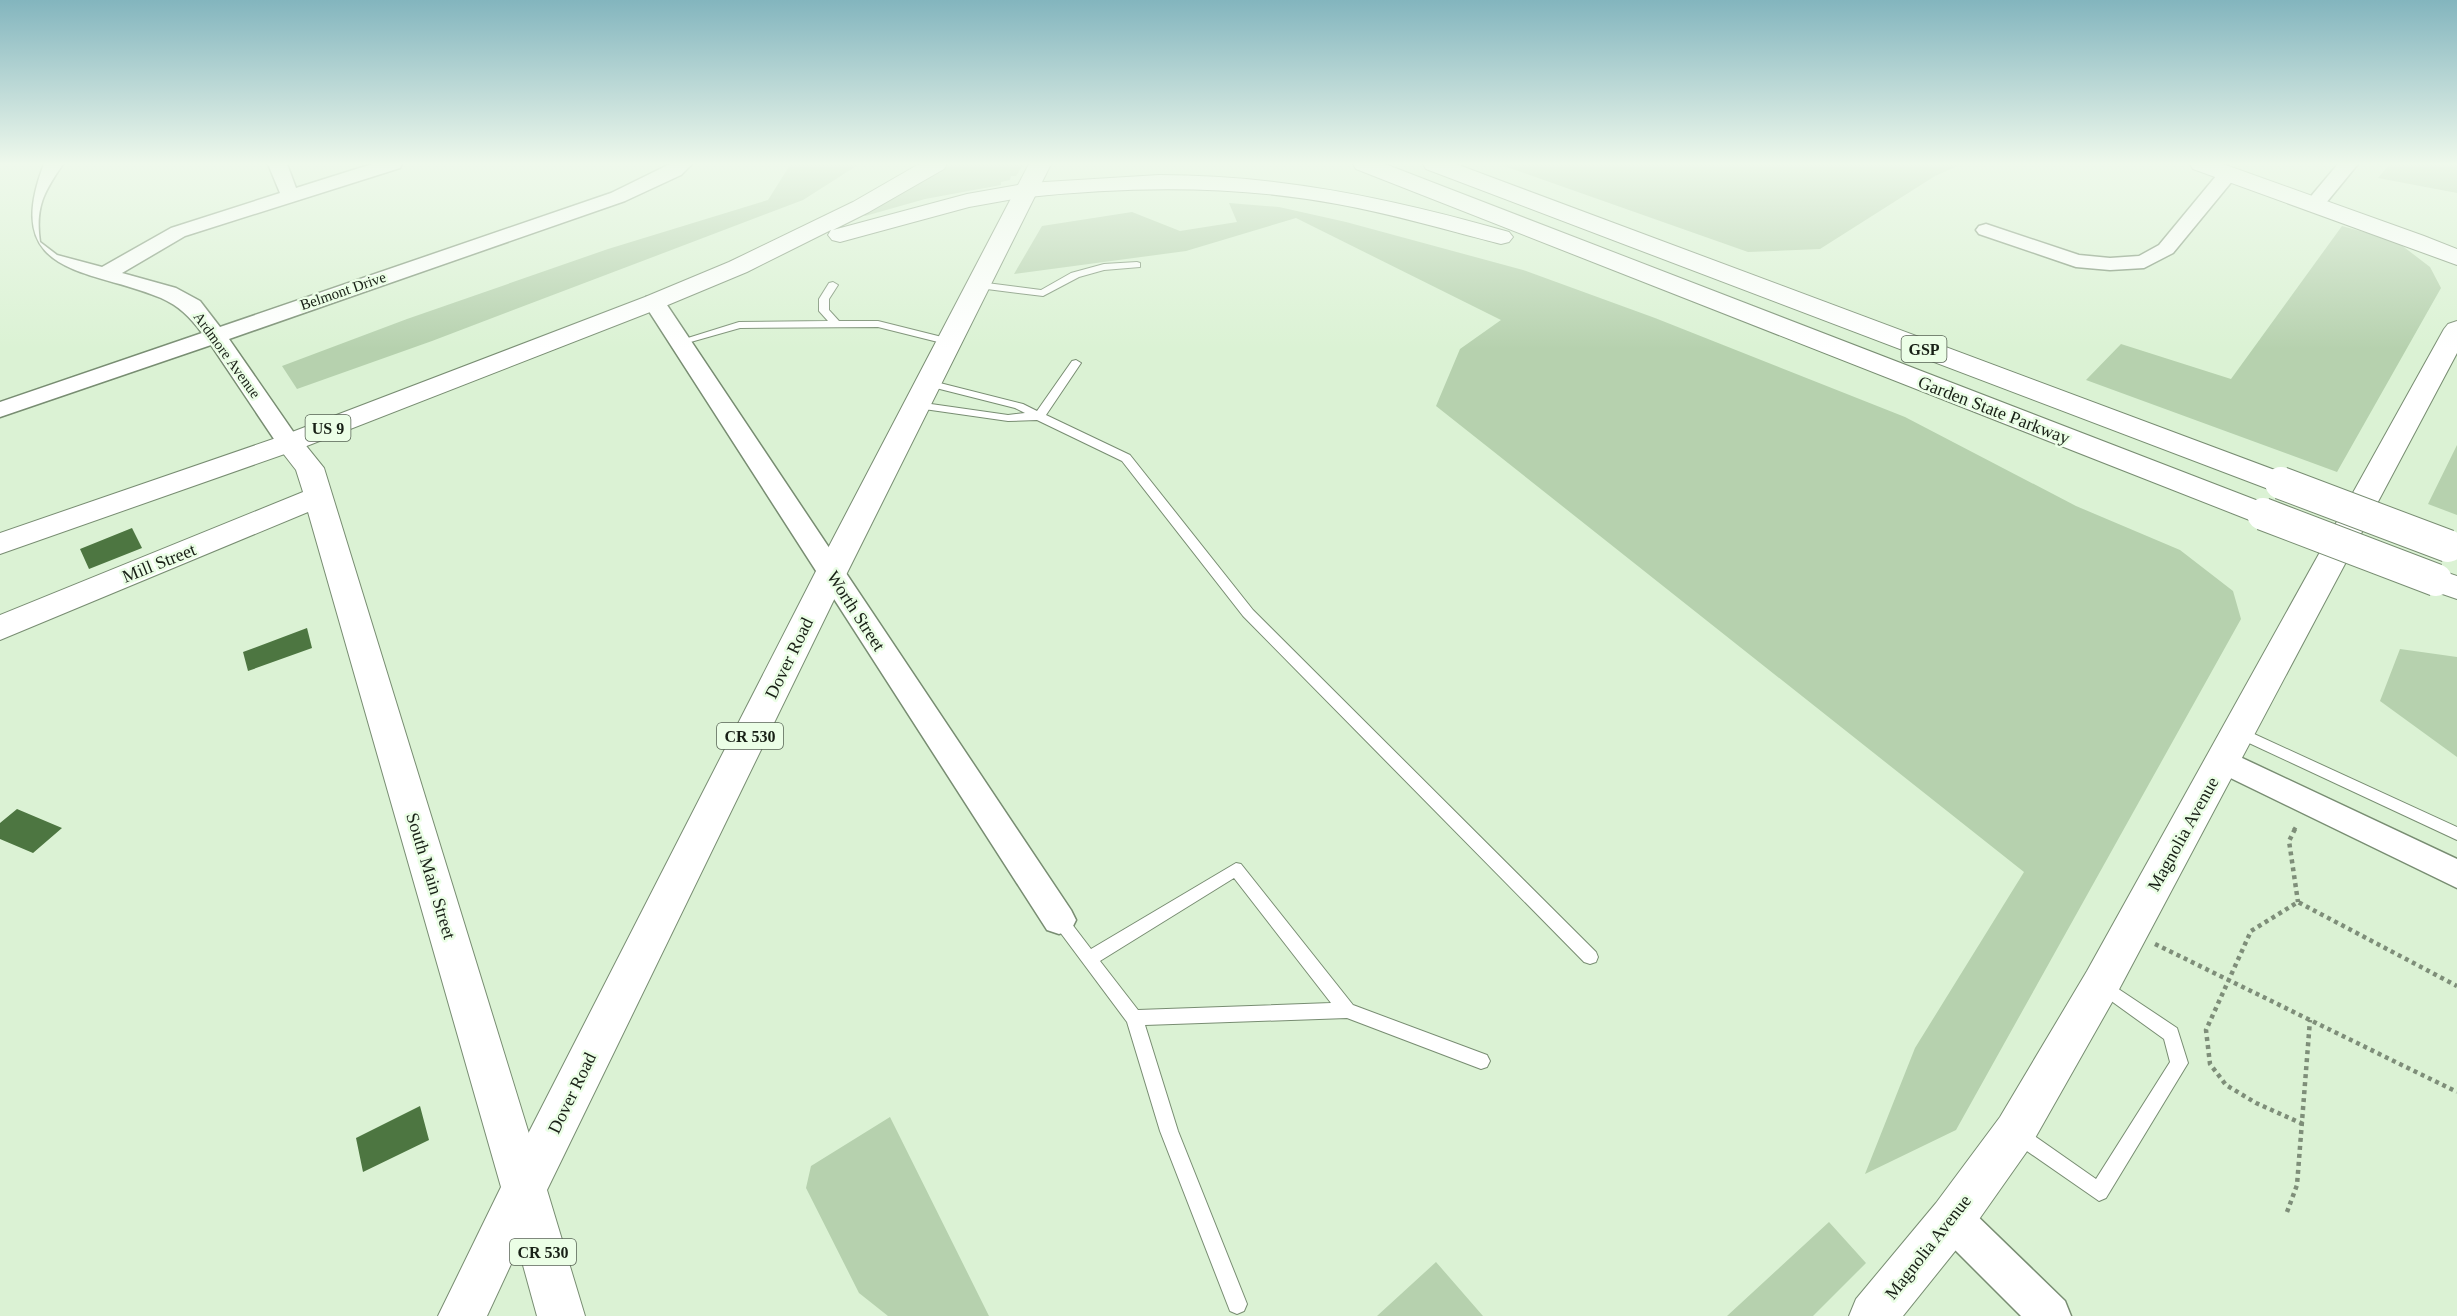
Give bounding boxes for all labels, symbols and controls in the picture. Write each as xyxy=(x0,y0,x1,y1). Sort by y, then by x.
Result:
street label: Belmont Drive xyxy=(298,269,388,313)
street label: Ardmore Avenue xyxy=(190,309,264,401)
road number: GSP xyxy=(1902,336,1946,362)
street label: Garden State Parkway xyxy=(1915,372,2073,448)
road number: US 9 xyxy=(306,415,350,441)
street label: Mill Street xyxy=(119,539,199,587)
street label: Worth Street xyxy=(823,567,889,655)
street label: Dover Road xyxy=(761,614,817,702)
road number: CR 530 xyxy=(717,723,783,749)
street label: Magnolia Avenue xyxy=(2143,774,2223,894)
street label: South Main Street xyxy=(402,810,460,942)
street label: Dover Road xyxy=(544,1049,600,1137)
street label: Magnolia Avenue xyxy=(1881,1191,1975,1303)
road number: CR 530 xyxy=(510,1239,576,1265)

